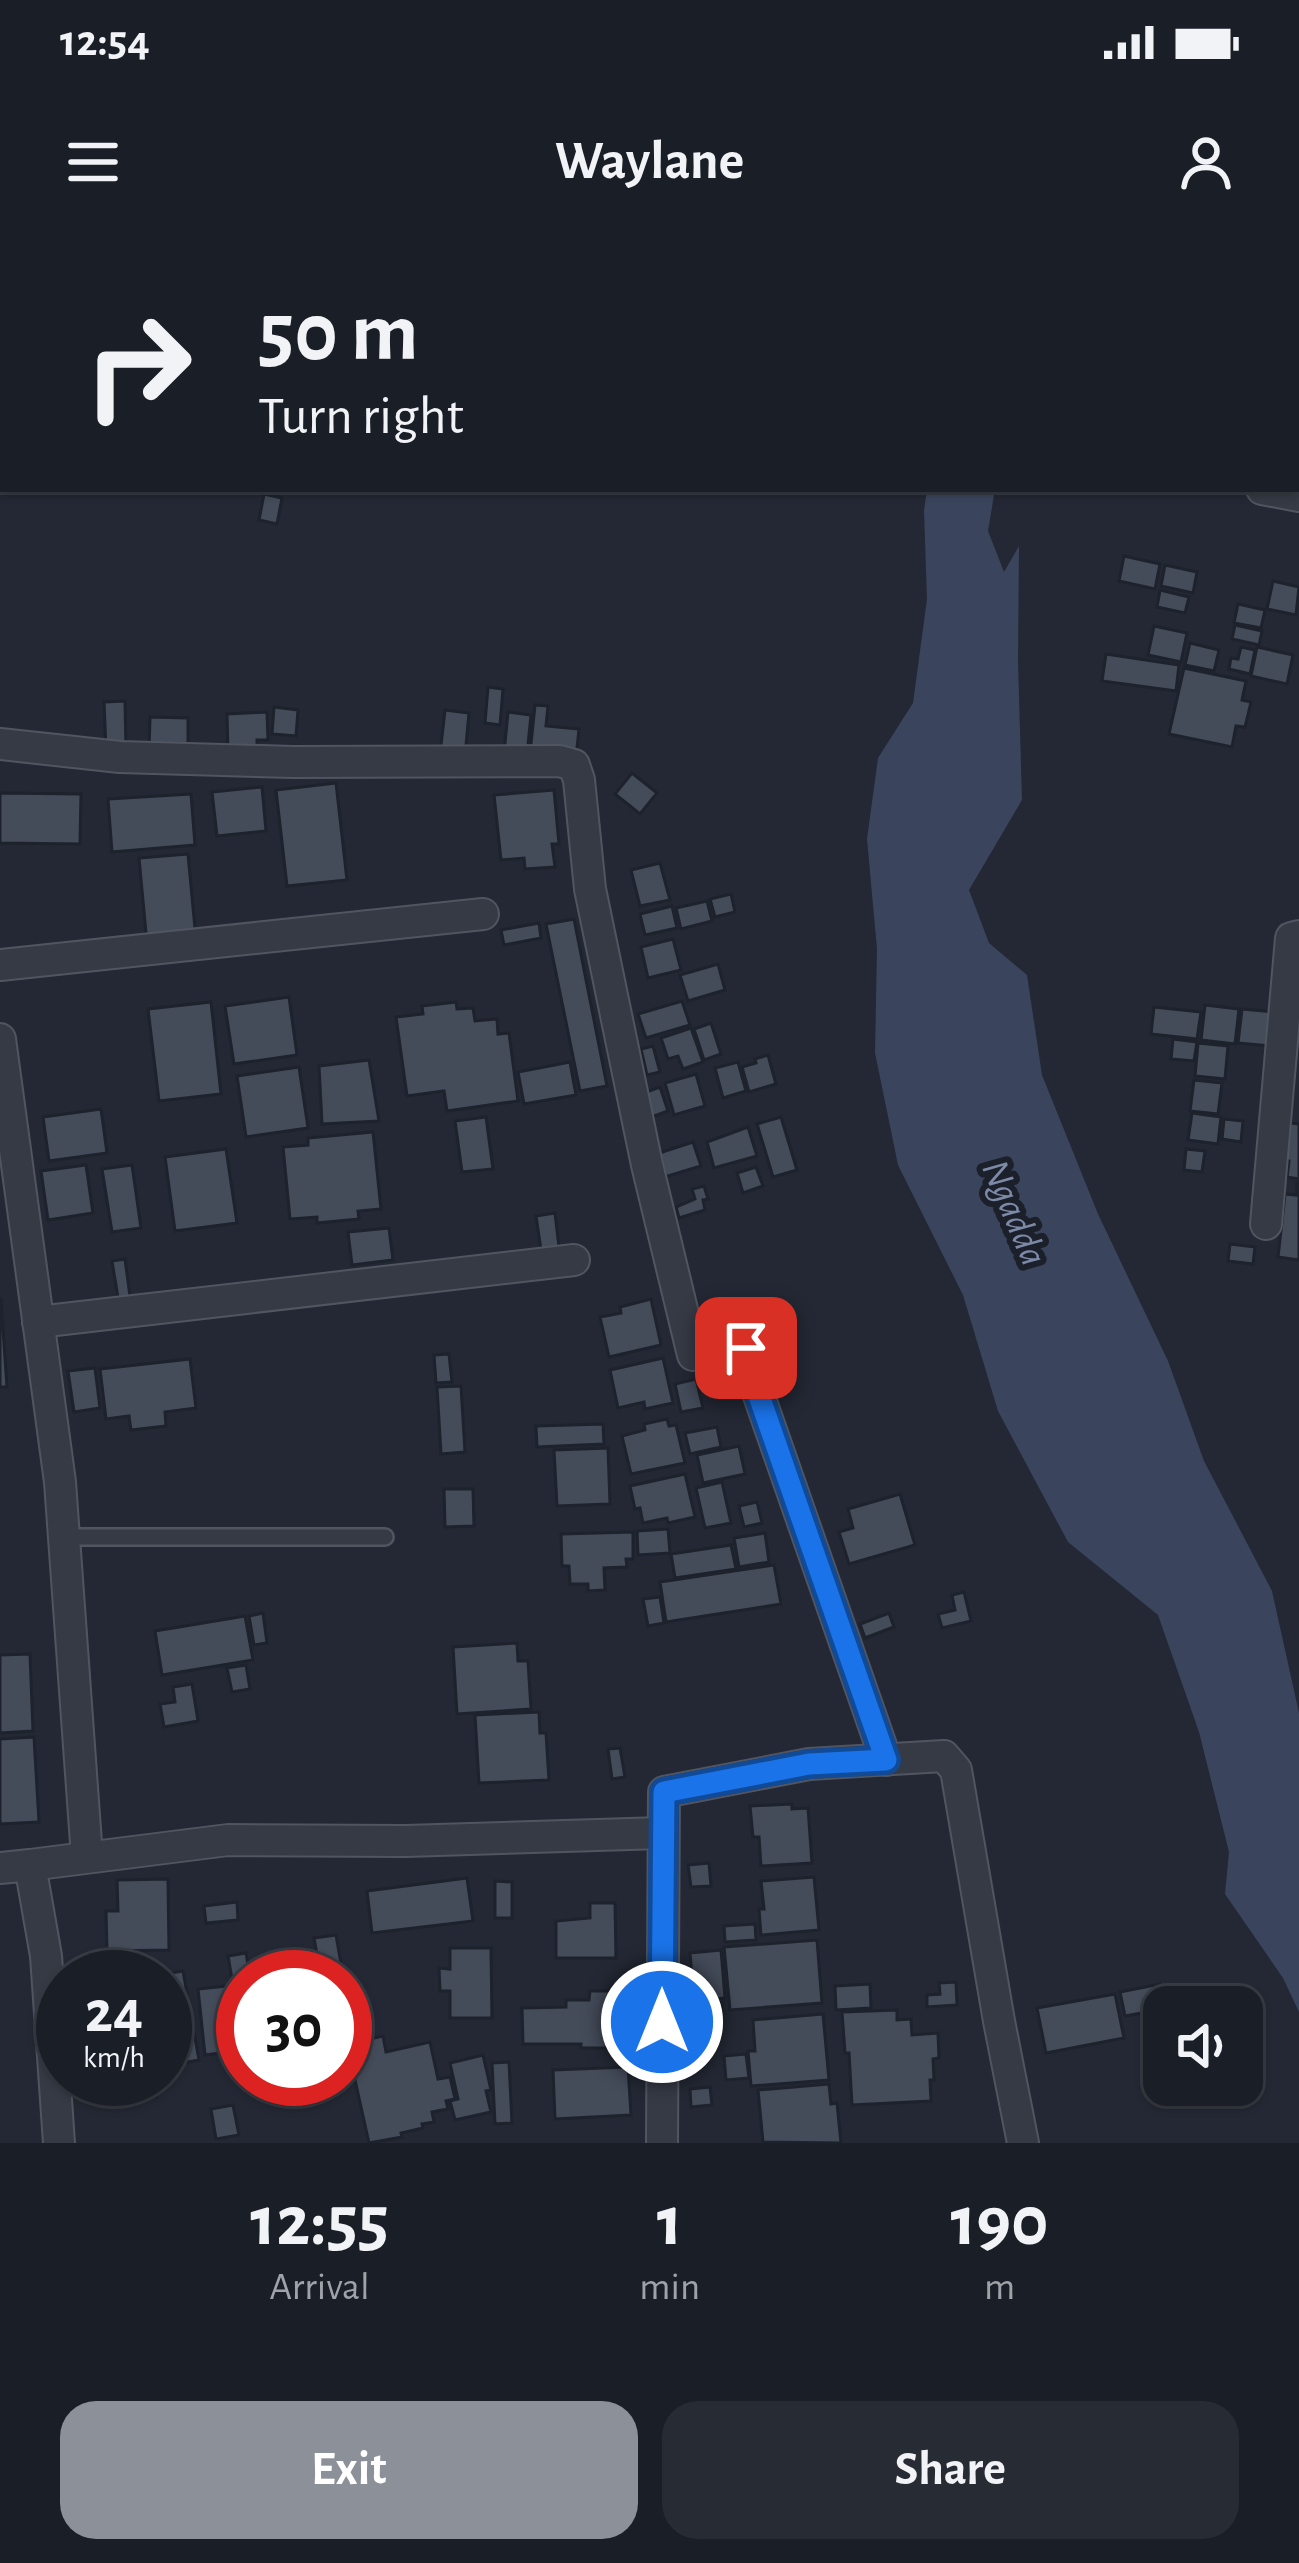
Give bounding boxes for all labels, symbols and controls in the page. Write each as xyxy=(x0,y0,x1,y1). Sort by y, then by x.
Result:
text: 12:54 xyxy=(60,19,150,64)
icon: menu xyxy=(60,129,126,195)
icon: person xyxy=(1173,129,1239,195)
text: Waylane xyxy=(555,135,744,189)
icon: right xyxy=(60,288,216,444)
text: 50 m xyxy=(258,292,419,376)
text: Turn right xyxy=(258,390,464,444)
water label: Ngadda xyxy=(974,1155,1053,1271)
pin xyxy=(695,1297,797,1399)
icon: arrive xyxy=(713,1315,779,1381)
speed limit sign: 30 xyxy=(216,1950,372,2106)
position arrow xyxy=(599,1959,725,2085)
text: 24 xyxy=(85,1983,143,2043)
map controls xyxy=(1143,1986,1263,2106)
button: sound xyxy=(1143,1986,1263,2106)
text: km/h xyxy=(83,2043,145,2073)
text: 12:55 xyxy=(250,2186,389,2258)
text: 1 xyxy=(657,2186,683,2258)
text: 190 xyxy=(950,2186,1049,2258)
text: Arrival xyxy=(269,2268,370,2307)
text: min xyxy=(639,2268,700,2307)
text: m xyxy=(984,2268,1015,2307)
button: Exit xyxy=(60,2401,638,2539)
button: Share xyxy=(662,2401,1239,2539)

